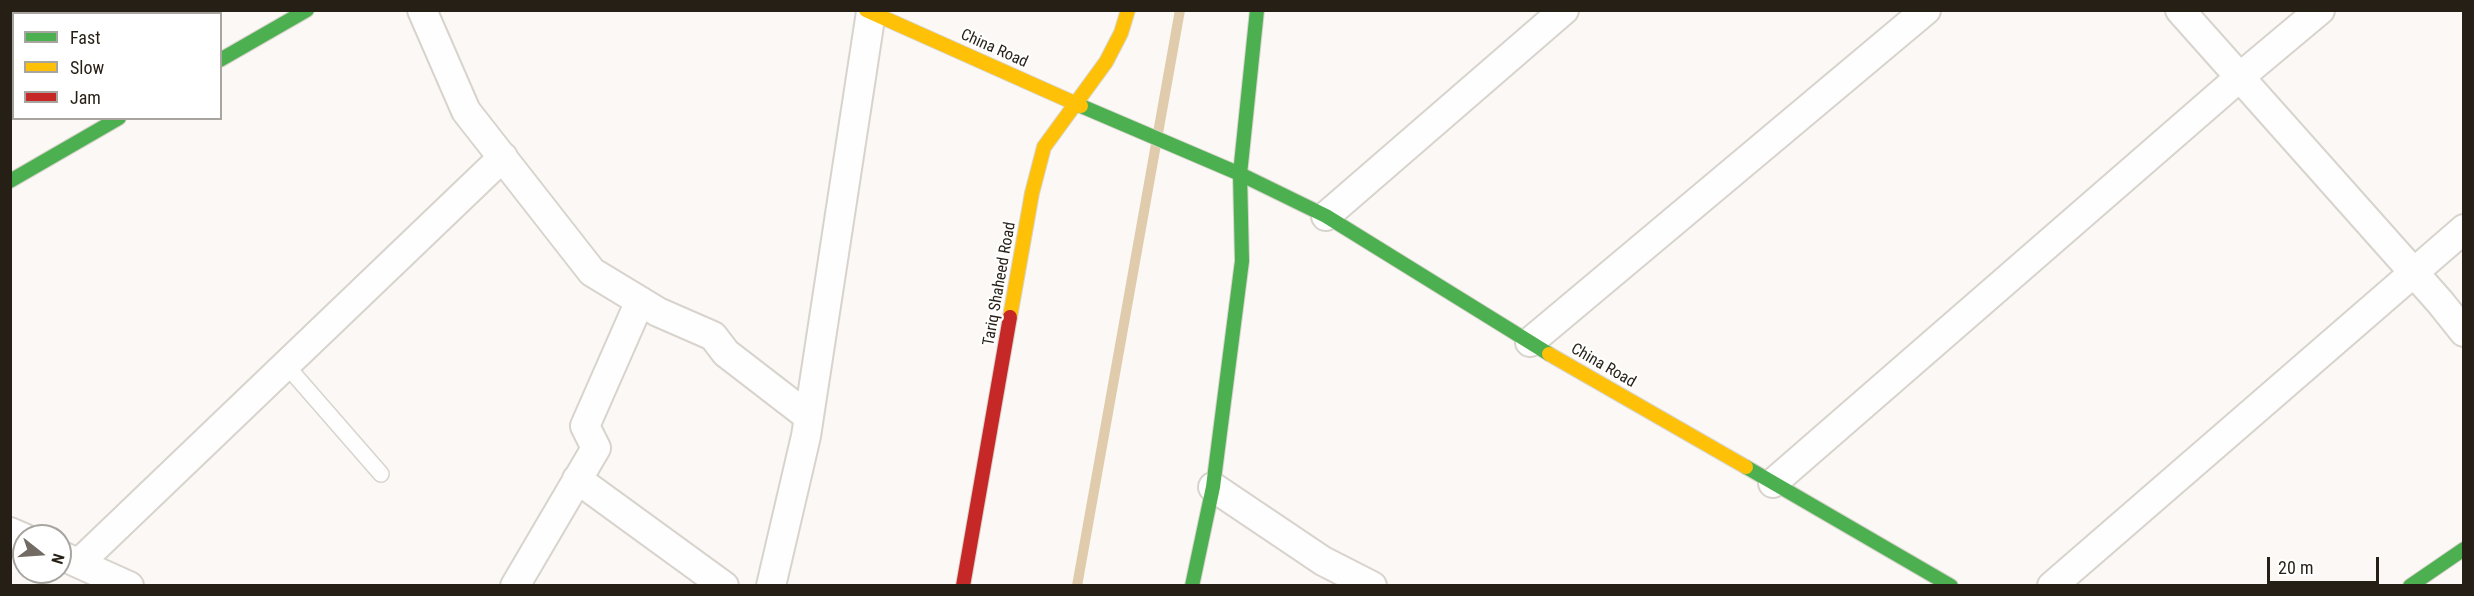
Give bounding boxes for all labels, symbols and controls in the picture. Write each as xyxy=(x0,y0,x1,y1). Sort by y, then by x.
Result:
legend xyxy=(12,12,222,120)
street label: China Road xyxy=(957,26,1031,72)
text: Fast xyxy=(70,27,101,48)
text: Slow xyxy=(70,57,104,78)
text: Jam xyxy=(70,87,101,108)
street label: Tariq Shaheed Road xyxy=(980,221,1020,347)
street label: China Road xyxy=(1567,340,1639,392)
north arrow xyxy=(12,524,72,584)
scale bar xyxy=(2270,545,2382,583)
text: N xyxy=(47,551,68,566)
text: 20 m xyxy=(2278,557,2313,578)

